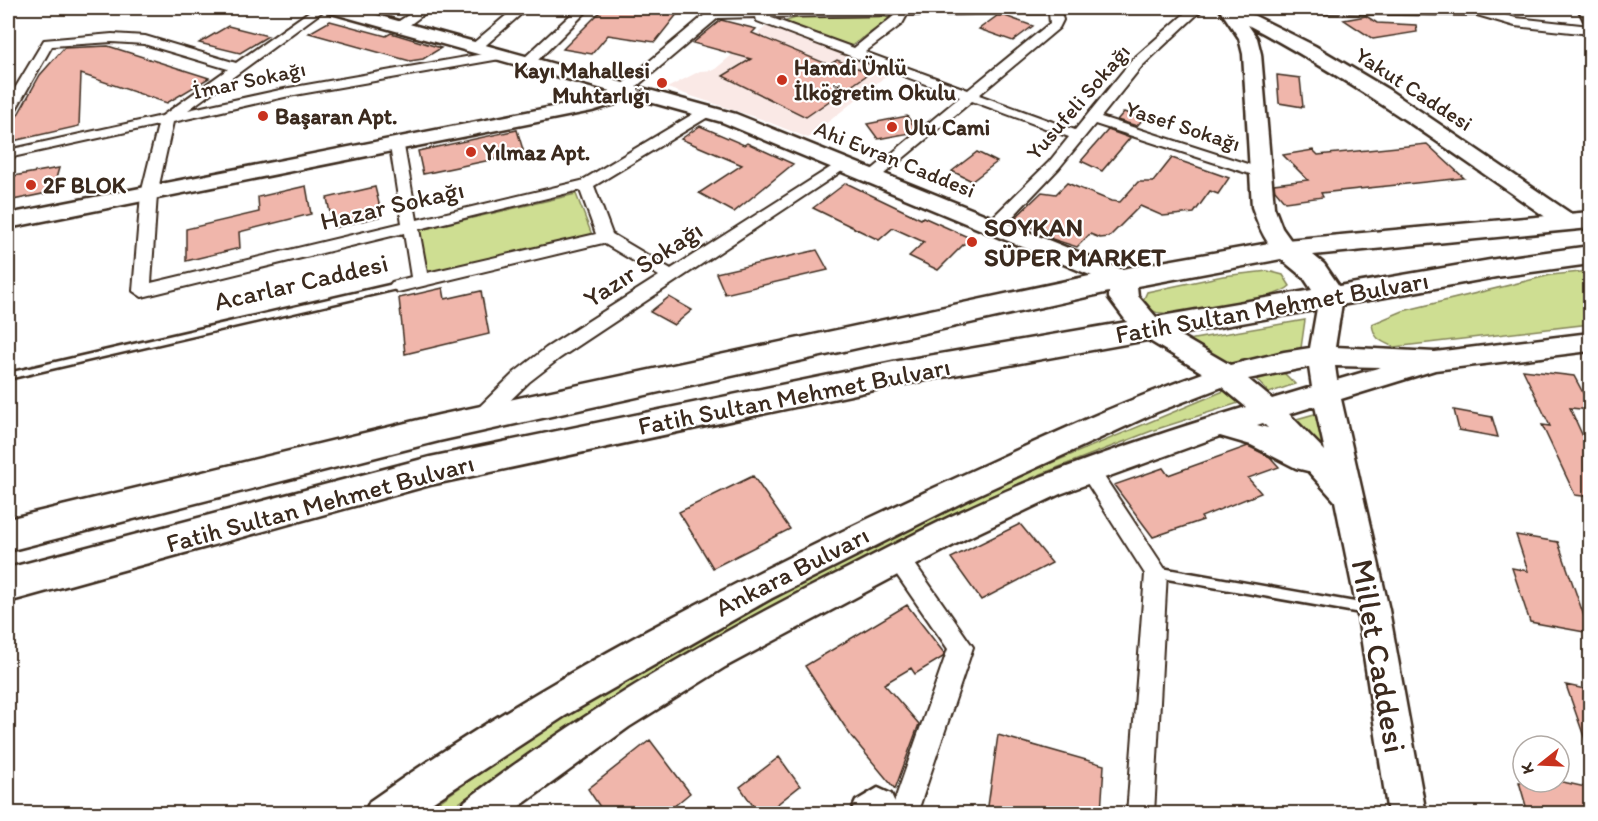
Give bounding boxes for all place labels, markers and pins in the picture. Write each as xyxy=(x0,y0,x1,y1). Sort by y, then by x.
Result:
place label: Hamdi Ünlü İlköğretim Okulu xyxy=(794,54,957,106)
place label: Kayı Mahallesi Muhtarlığı xyxy=(514,57,650,109)
marker: Hamdi Ünlü İlköğretim Okulu xyxy=(775,73,789,87)
marker: Kayı Mahallesi Muhtarlığı xyxy=(655,76,669,90)
place label: Başaran Apt. xyxy=(275,103,398,130)
marker: Başaran Apt. xyxy=(256,109,270,123)
place label: Ulu Cami xyxy=(904,114,990,141)
marker: Ulu Cami xyxy=(885,120,899,134)
place label: Yılmaz Apt. xyxy=(482,139,590,166)
marker: Yılmaz Apt. xyxy=(464,145,478,159)
place label: 2F BLOK xyxy=(43,172,127,199)
marker: 2F BLOK xyxy=(24,178,38,192)
place label: SOYKAN SÜPER MARKET xyxy=(984,211,1166,273)
marker: SOYKAN SÜPER MARKET xyxy=(965,235,979,249)

